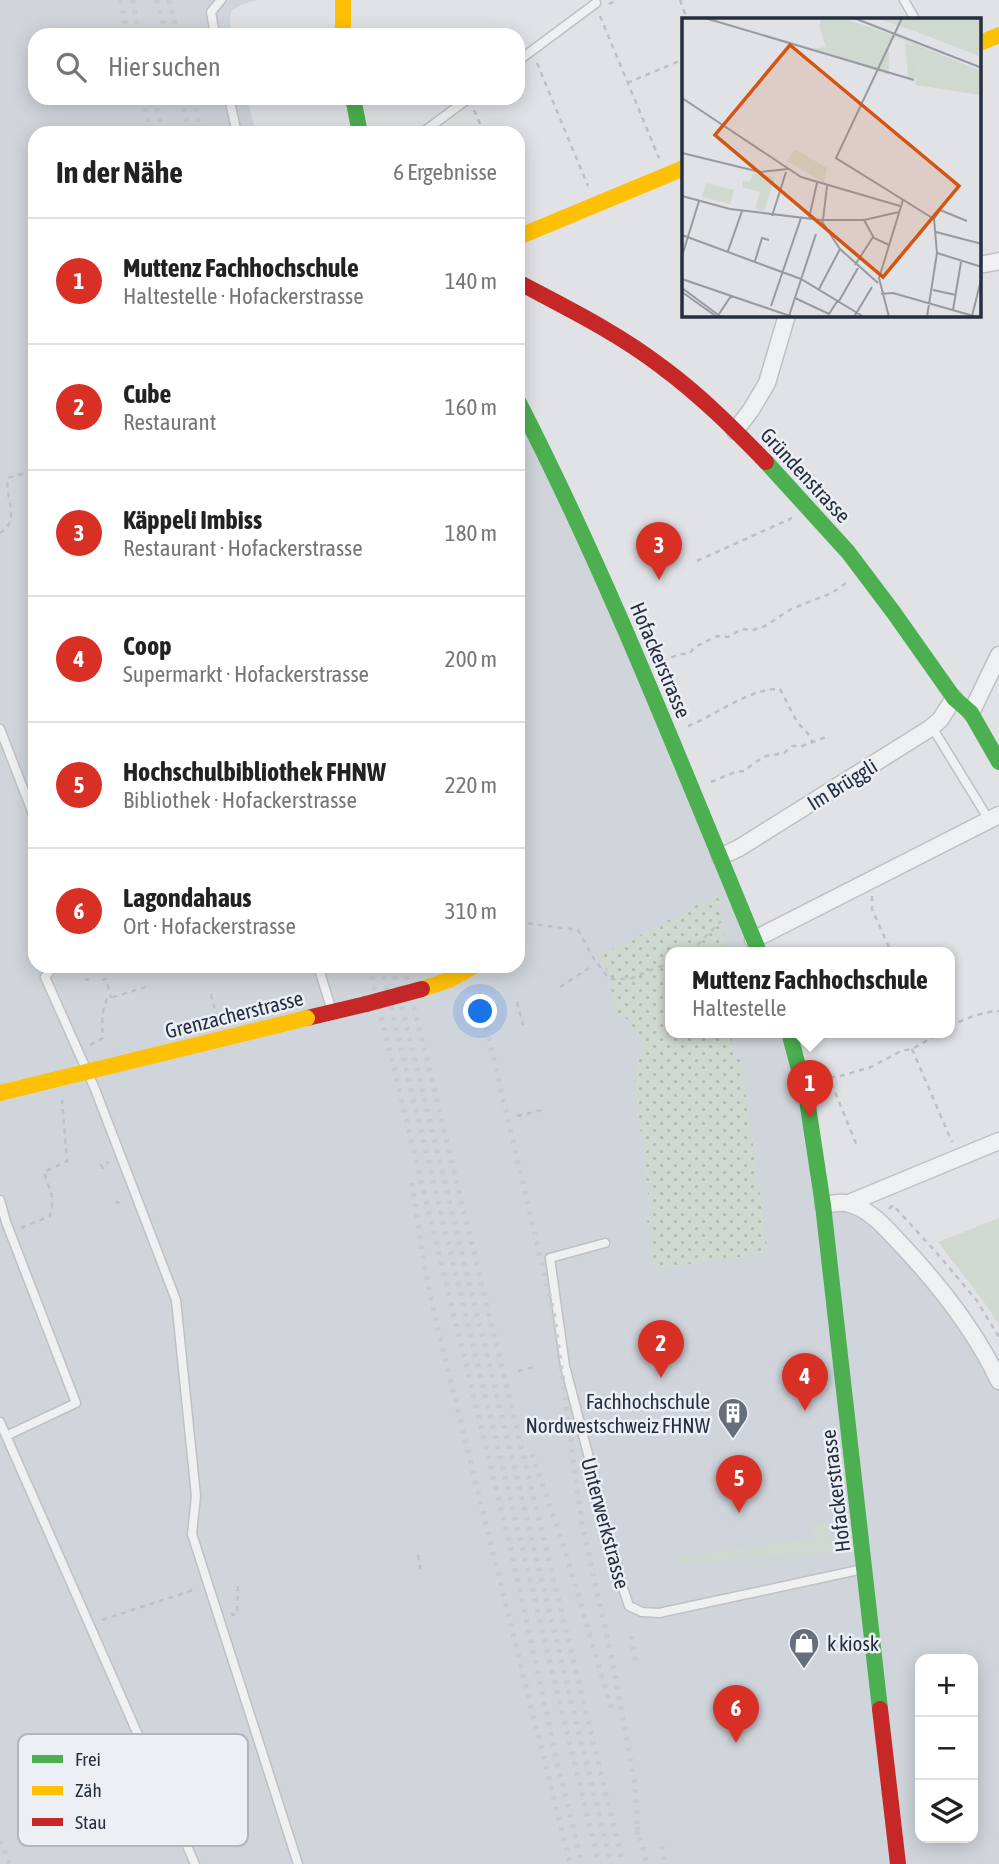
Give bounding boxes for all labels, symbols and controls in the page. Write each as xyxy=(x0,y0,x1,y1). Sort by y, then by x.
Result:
inset map xyxy=(682,18,982,317)
search box xyxy=(28,28,525,105)
icon: search xyxy=(52,48,90,86)
text: Hier suchen xyxy=(108,52,221,82)
text: In der Nähe xyxy=(56,155,183,189)
text: 6 Ergebnisse xyxy=(393,159,497,185)
text: Muttenz Fachhochschule xyxy=(123,253,359,283)
text: 1 xyxy=(74,268,84,294)
text: 140 m xyxy=(445,268,497,294)
text: Haltestelle · Hofackerstrasse xyxy=(123,283,364,309)
text: Cube xyxy=(123,379,171,409)
text: 2 xyxy=(74,394,84,420)
text: 160 m xyxy=(445,394,497,420)
text: Restaurant xyxy=(123,409,216,435)
street label: Gründenstrasse xyxy=(756,423,856,527)
text: Käppeli Imbiss xyxy=(123,505,262,535)
text: 3 xyxy=(74,520,84,546)
text: 180 m xyxy=(445,520,497,546)
pin: 3 xyxy=(636,522,682,580)
text: Restaurant · Hofackerstrasse xyxy=(123,535,363,561)
street label: Hofackerstrasse xyxy=(626,599,696,721)
text: Coop xyxy=(123,631,171,661)
text: 4 xyxy=(74,646,84,672)
text: 200 m xyxy=(445,646,497,672)
text: Supermarkt · Hofackerstrasse xyxy=(123,661,369,687)
street label: Im Brüggli xyxy=(803,753,881,815)
text: Hochschulbibliothek FHNW xyxy=(123,757,386,787)
text: 5 xyxy=(74,772,84,798)
text: 220 m xyxy=(445,772,497,798)
text: Bibliothek · Hofackerstrasse xyxy=(123,787,357,813)
text: Lagondahaus xyxy=(123,883,252,913)
text: 6 xyxy=(74,898,84,924)
text: 310 m xyxy=(445,898,497,924)
text: Ort · Hofackerstrasse xyxy=(123,913,296,939)
popup xyxy=(665,947,955,1038)
text: Muttenz Fachhochschule xyxy=(692,965,928,995)
street label: Grenzacherstrasse xyxy=(162,985,306,1043)
your location xyxy=(463,994,497,1028)
text: Haltestelle xyxy=(692,995,786,1021)
pin: 1 xyxy=(787,1060,833,1118)
pin: 2 xyxy=(638,1320,684,1378)
pin: 4 xyxy=(782,1353,828,1411)
place label: Fachhochschule Nordwestschweiz FHNW xyxy=(525,1389,711,1437)
building icon: Fachhochschule Nordwestschweiz FHNW xyxy=(716,1396,750,1440)
street label: Hofackerstrasse xyxy=(816,1428,854,1554)
street label: Unterwerkstrasse xyxy=(577,1455,635,1591)
pin: 5 xyxy=(716,1455,762,1513)
shop icon: k kiosk xyxy=(787,1626,821,1670)
place label: k kiosk xyxy=(827,1631,879,1655)
map controls xyxy=(915,1654,978,1843)
button: + xyxy=(915,1654,978,1717)
pin: 6 xyxy=(713,1685,759,1743)
button: − xyxy=(915,1717,978,1780)
legend xyxy=(18,1734,248,1846)
text: Frei xyxy=(75,1748,101,1770)
text: Zäh xyxy=(75,1779,102,1801)
button: layers xyxy=(915,1780,978,1843)
text: Stau xyxy=(75,1811,106,1833)

